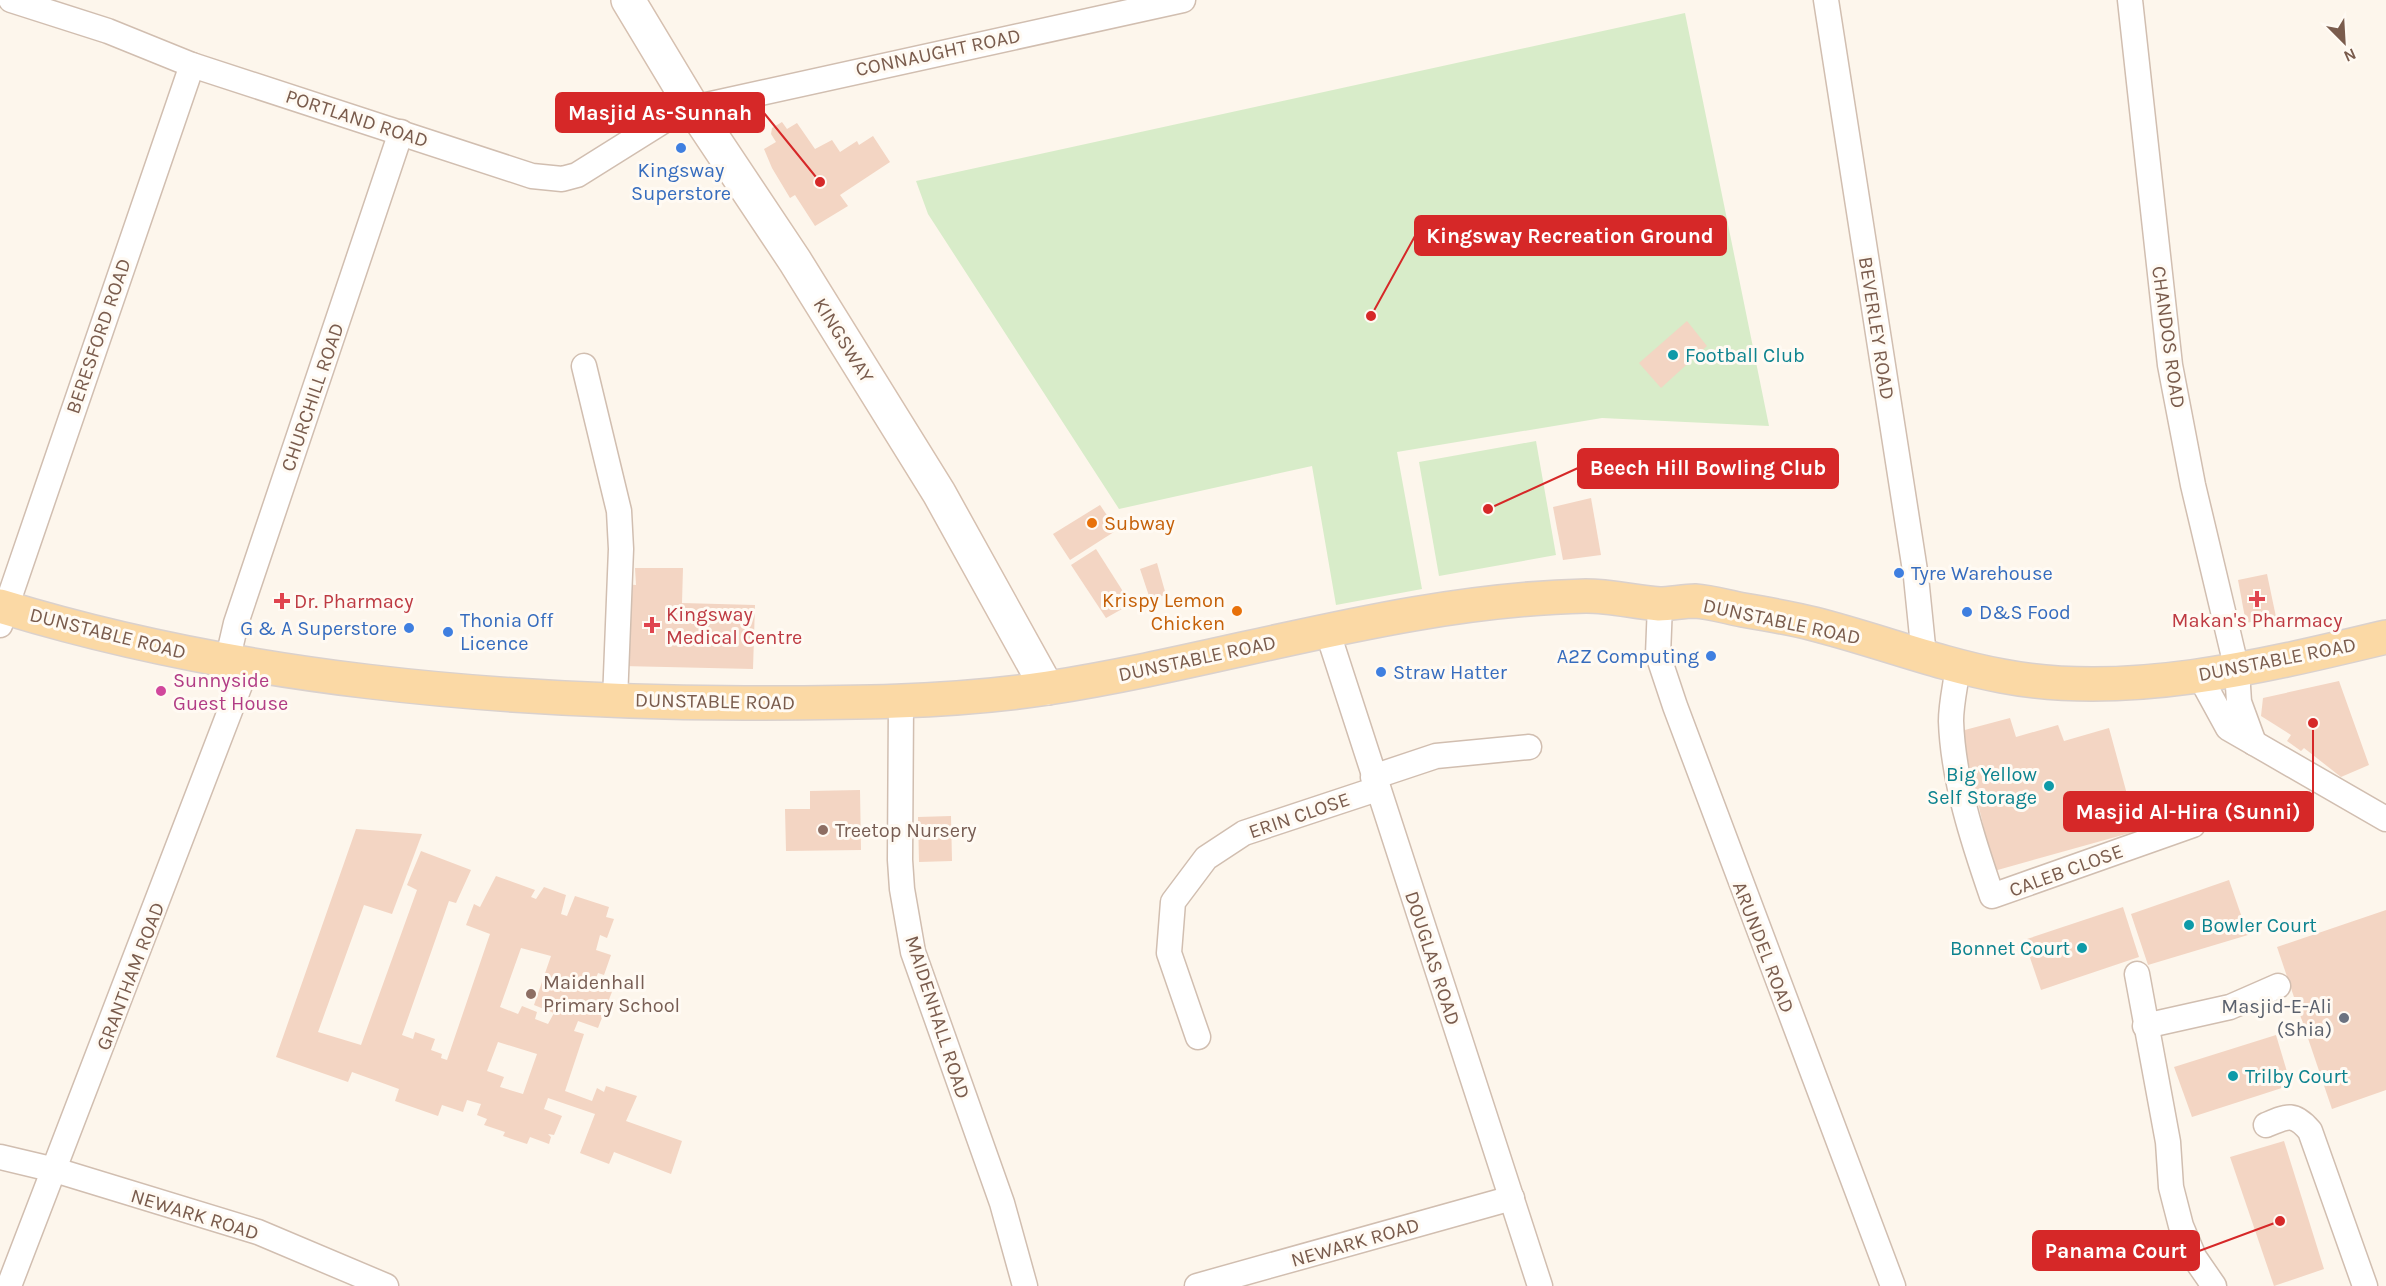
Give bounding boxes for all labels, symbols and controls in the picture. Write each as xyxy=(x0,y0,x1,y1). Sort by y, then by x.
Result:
north arrow xyxy=(2314,12,2374,72)
street label: CONNAUGHT ROAD xyxy=(854,24,1023,81)
text: N xyxy=(2341,44,2359,66)
street label: PORTLAND ROAD xyxy=(283,85,431,152)
callout: Masjid As-Sunnah xyxy=(556,93,764,132)
text: Masjid As-Sunnah xyxy=(568,101,752,125)
marker: Kingsway Superstore xyxy=(674,141,688,155)
place label: Kingsway Superstore xyxy=(631,159,731,205)
callout: Kingsway Recreation Ground xyxy=(1415,216,1726,255)
text: Kingsway Recreation Ground xyxy=(1426,224,1714,248)
street label: BERESFORD ROAD xyxy=(61,255,136,417)
street label: BEVERLEY ROAD xyxy=(1854,255,1899,401)
street label: CHANDOS ROAD xyxy=(2147,264,2190,410)
street label: KINGSWAY xyxy=(808,294,879,387)
street label: CHURCHILL ROAD xyxy=(276,320,349,474)
place label: Football Club xyxy=(1685,344,1805,367)
marker: Football Club xyxy=(1666,348,1680,362)
callout: Beech Hill Bowling Club xyxy=(1578,449,1838,488)
text: Beech Hill Bowling Club xyxy=(1590,456,1826,480)
place label: Subway xyxy=(1104,512,1175,535)
marker: Subway xyxy=(1085,516,1099,530)
place label: Tyre Warehouse xyxy=(1911,562,2053,585)
marker: Tyre Warehouse xyxy=(1892,566,1906,580)
place label: Krispy Lemon Chicken xyxy=(1102,589,1225,635)
place label: Dr. Pharmacy xyxy=(294,590,413,613)
marker: Makan's Pharmacy xyxy=(2250,592,2264,606)
marker: Dr. Pharmacy xyxy=(275,594,289,608)
street label: DUNSTABLE ROAD xyxy=(1701,594,1863,649)
place label: D&S Food xyxy=(1979,601,2071,624)
street label: DUNSTABLE ROAD xyxy=(27,603,188,664)
place label: Kingsway Medical Centre xyxy=(666,603,802,649)
marker: Krispy Lemon Chicken xyxy=(1230,604,1244,618)
marker: D&S Food xyxy=(1960,605,1974,619)
place label: Thonia Off Licence xyxy=(460,609,554,655)
place label: Makan's Pharmacy xyxy=(2172,609,2343,632)
marker: Kingsway Medical Centre xyxy=(643,616,661,634)
place label: G & A Superstore xyxy=(240,617,397,640)
marker: G & A Superstore xyxy=(402,621,416,635)
marker: Thonia Off Licence xyxy=(441,625,455,639)
street label: DUNSTABLE ROAD xyxy=(1116,631,1278,686)
street label: DUNSTABLE ROAD xyxy=(2196,633,2358,686)
place label: A2Z Computing xyxy=(1557,645,1699,668)
marker: A2Z Computing xyxy=(1704,649,1718,663)
place label: Straw Hatter xyxy=(1393,661,1508,684)
marker: Straw Hatter xyxy=(1374,665,1388,679)
place label: Sunnyside Guest House xyxy=(173,669,288,715)
marker: Sunnyside Guest House xyxy=(154,684,168,698)
street label: DUNSTABLE ROAD xyxy=(635,689,795,714)
place label: Big Yellow Self Storage xyxy=(1927,763,2037,809)
marker: Big Yellow Self Storage xyxy=(2042,779,2056,793)
street label: ERIN CLOSE xyxy=(1246,787,1353,843)
callout: Masjid Al-Hira (Sunni) xyxy=(2064,792,2313,831)
text: Masjid Al-Hira (Sunni) xyxy=(2075,800,2301,824)
place label: Treetop Nursery xyxy=(835,819,977,842)
marker: Treetop Nursery xyxy=(816,823,830,837)
street label: CALEB CLOSE xyxy=(2006,839,2126,902)
street label: ARUNDEL ROAD xyxy=(1728,878,1799,1016)
street label: DOUGLAS ROAD xyxy=(1400,888,1465,1028)
street label: GRANTHAM ROAD xyxy=(92,899,169,1053)
place label: Bowler Court xyxy=(2201,914,2317,937)
marker: Bowler Court xyxy=(2182,918,2196,932)
street label: MAIDENHALL ROAD xyxy=(900,933,975,1102)
place label: Bonnet Court xyxy=(1950,937,2070,960)
marker: Bonnet Court xyxy=(2075,941,2089,955)
place label: Maidenhall Primary School xyxy=(543,971,680,1017)
marker: Maidenhall Primary School xyxy=(524,987,538,1001)
place label: Masjid-E-Ali (Shia) xyxy=(2221,995,2332,1041)
marker: Masjid-E-Ali (Shia) xyxy=(2337,1011,2351,1025)
place label: Trilby Court xyxy=(2245,1065,2349,1088)
marker: Trilby Court xyxy=(2226,1069,2240,1083)
street label: NEWARK ROAD xyxy=(128,1184,262,1245)
street label: NEWARK ROAD xyxy=(1288,1213,1422,1272)
callout: Panama Court xyxy=(2033,1231,2199,1270)
text: Panama Court xyxy=(2045,1239,2187,1263)

